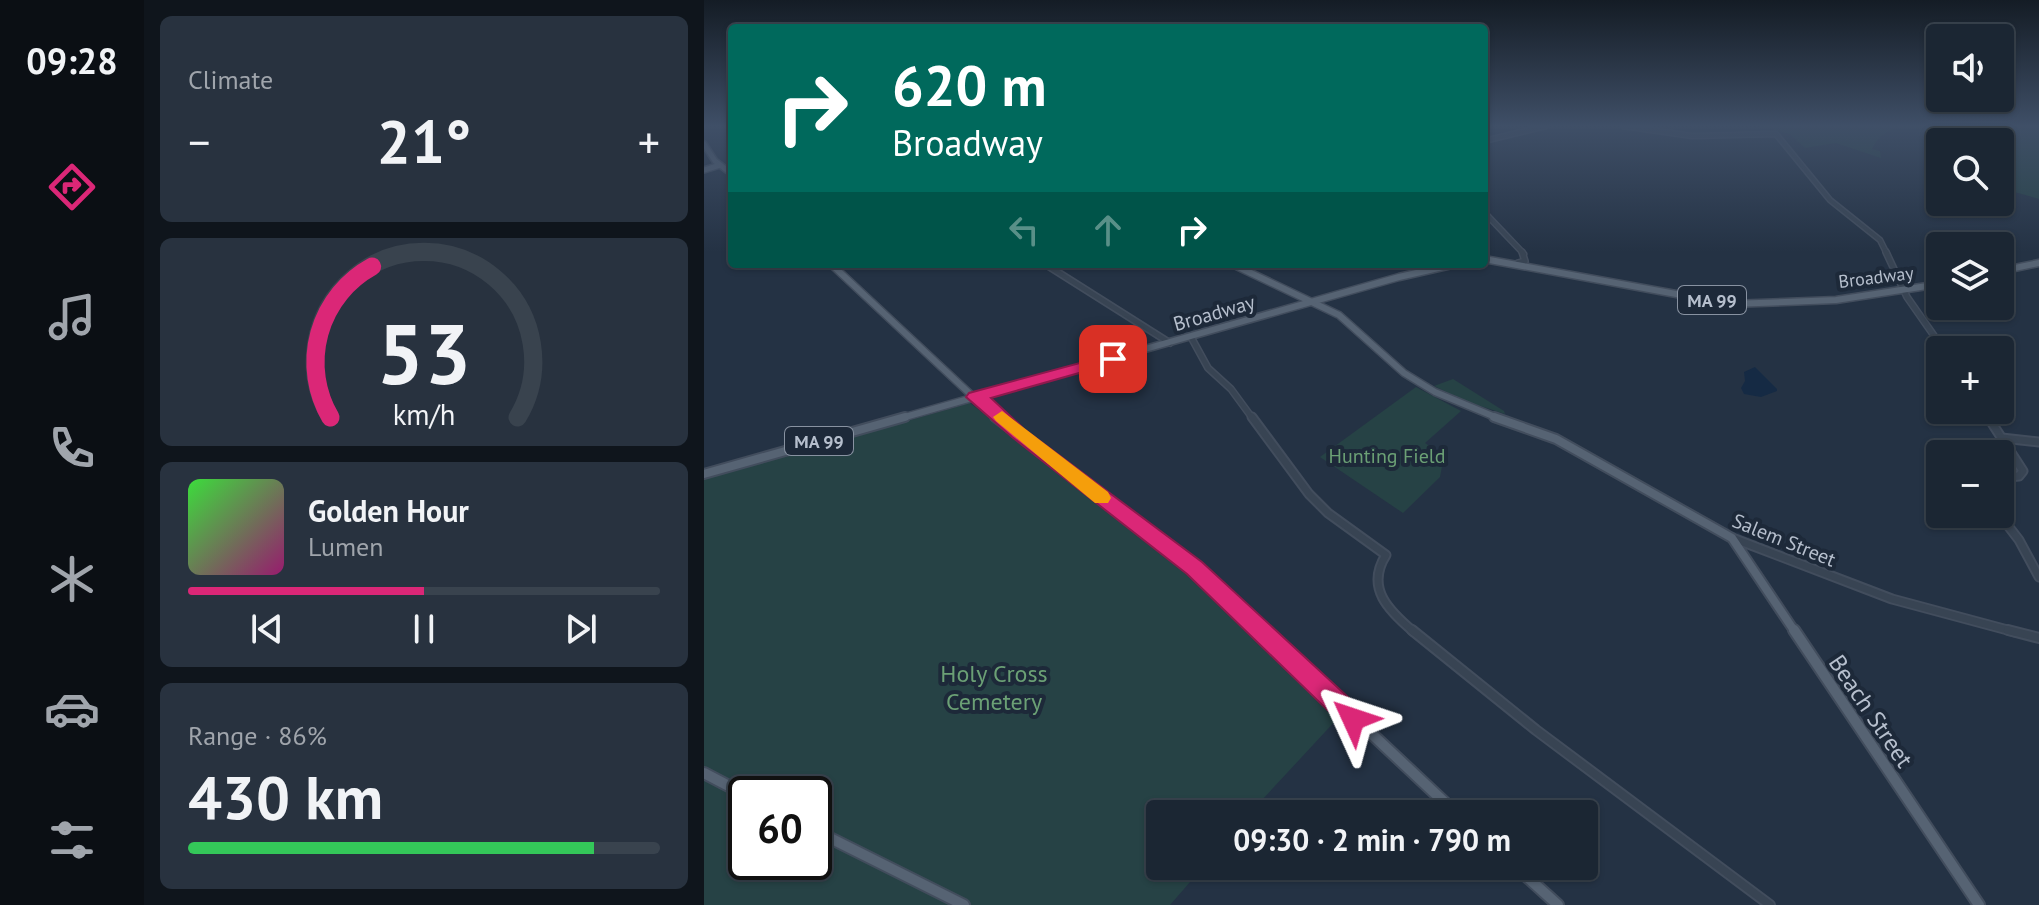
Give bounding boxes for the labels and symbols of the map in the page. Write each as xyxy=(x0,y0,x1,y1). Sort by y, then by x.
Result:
street label: Broadway xyxy=(1837,261,1915,293)
road number: MA 99 xyxy=(1678,286,1746,314)
street label: Broadway xyxy=(1170,289,1259,337)
pin xyxy=(1079,325,1147,393)
road number: MA 99 xyxy=(785,427,853,455)
park label: Hunting Field xyxy=(1329,443,1445,469)
street label: Salem Street xyxy=(1729,507,1840,573)
street label: Beach Street xyxy=(1822,649,1920,773)
park label: Holy Cross Cemetery xyxy=(940,658,1048,717)
position arrow xyxy=(1311,677,1395,761)
speed limit sign: 60 xyxy=(728,776,832,880)

